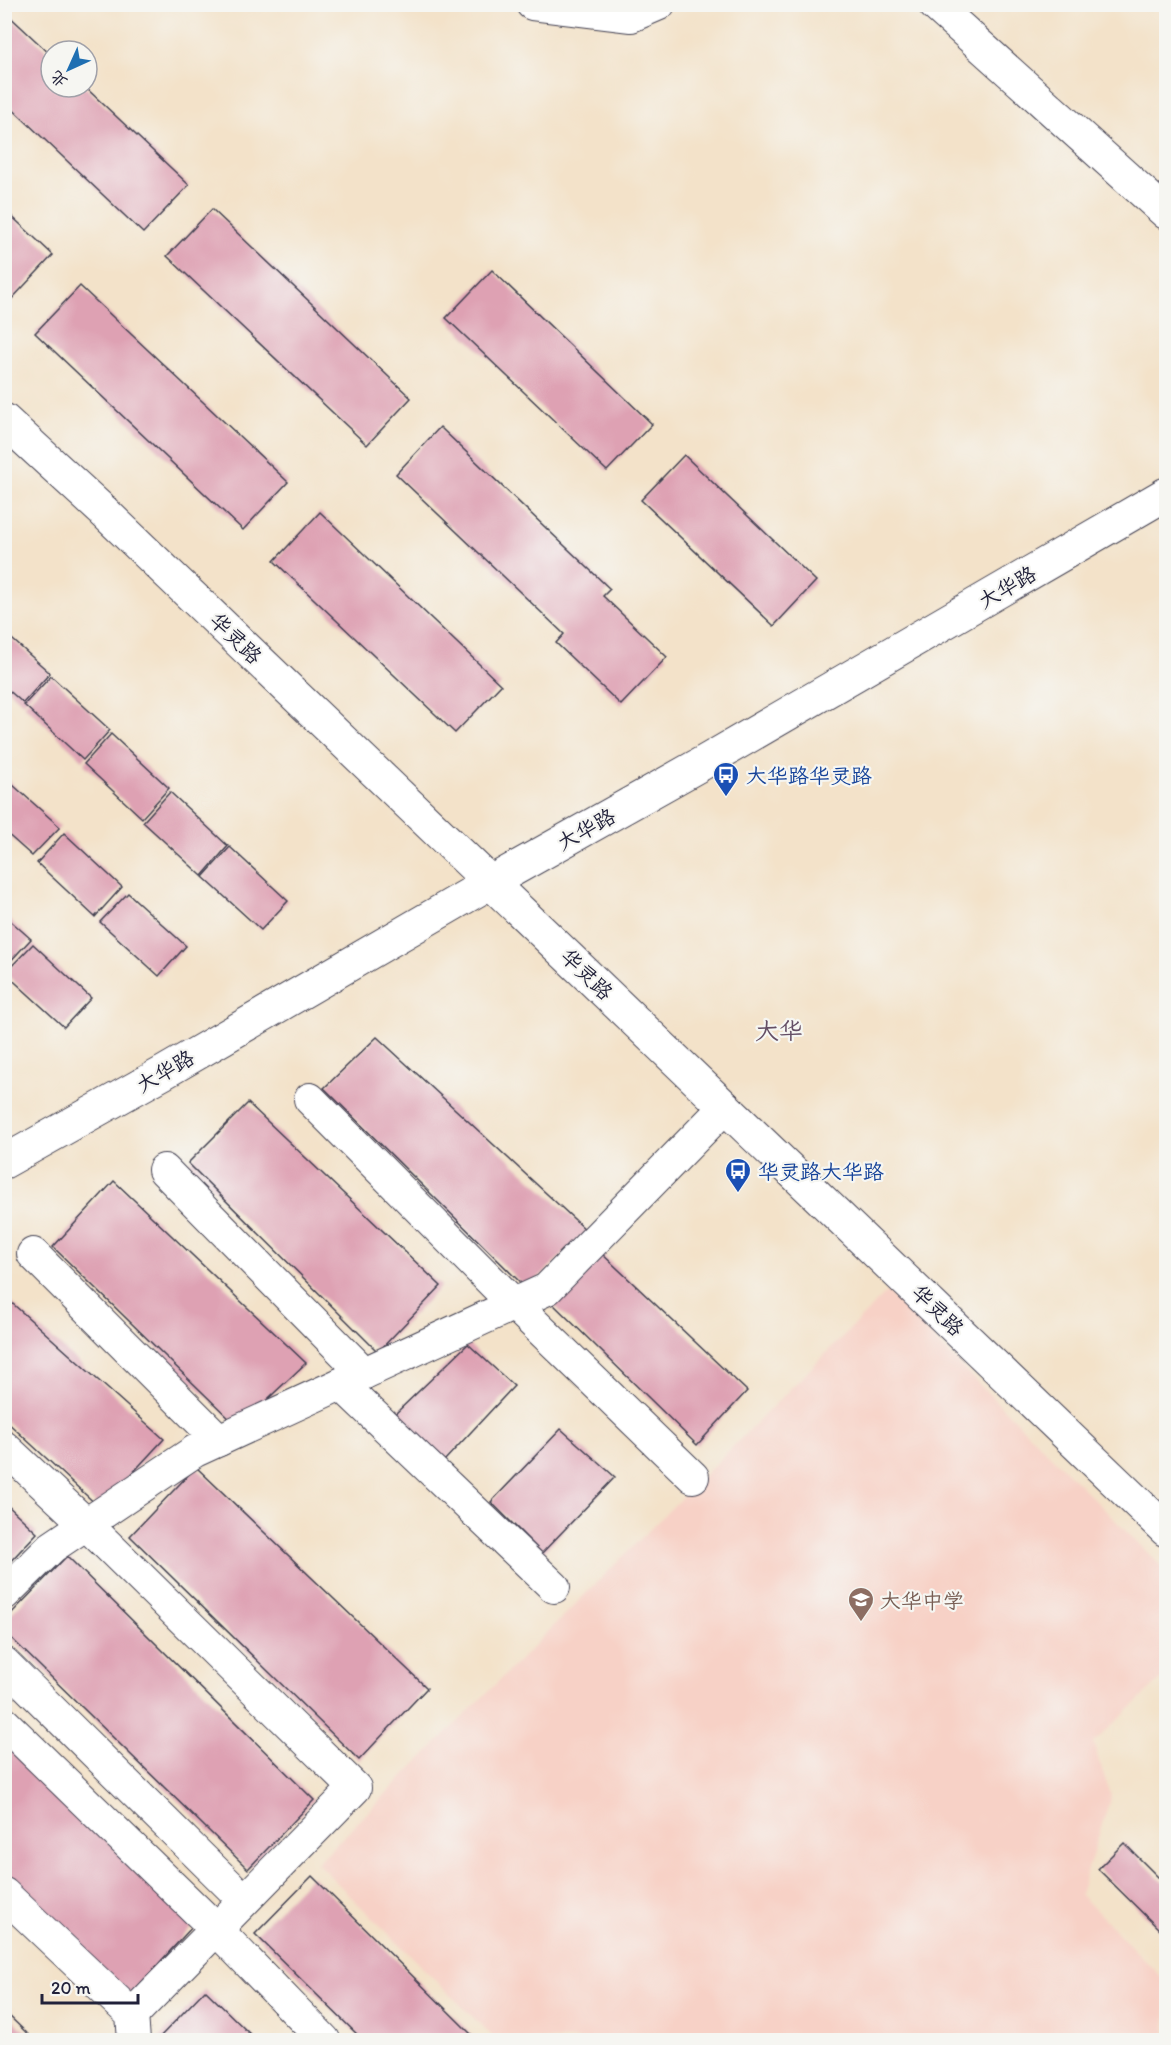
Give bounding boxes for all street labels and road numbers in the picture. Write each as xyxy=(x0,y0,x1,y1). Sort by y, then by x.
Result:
street label: 大华路 xyxy=(973,560,1041,614)
street label: 华灵路 xyxy=(205,607,267,669)
street label: 大华路 xyxy=(552,803,620,855)
street label: 华灵路 xyxy=(556,943,618,1005)
street label: 大华路 xyxy=(131,1044,199,1098)
street label: 华灵路 xyxy=(907,1279,969,1341)

